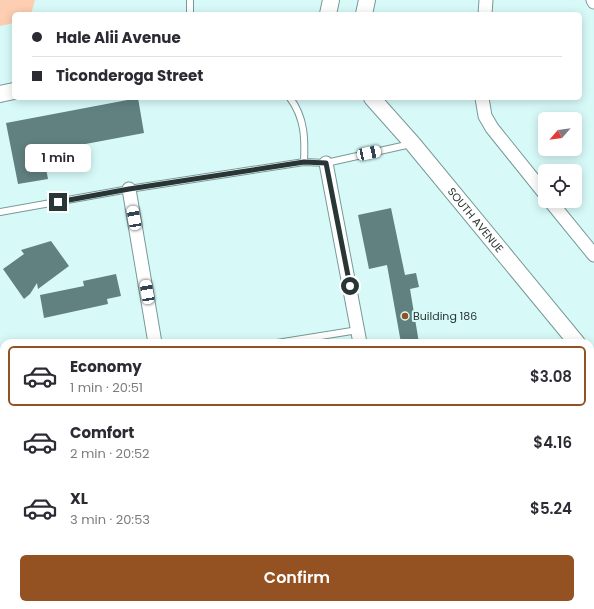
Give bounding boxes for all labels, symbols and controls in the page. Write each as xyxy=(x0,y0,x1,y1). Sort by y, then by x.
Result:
text: Hale Alii Avenue xyxy=(56,27,181,48)
text: Ticonderoga Street xyxy=(56,65,203,86)
north arrow xyxy=(538,112,582,156)
map controls xyxy=(538,112,582,208)
callout: 1 min xyxy=(25,144,91,172)
car xyxy=(356,145,382,161)
text: 1 min xyxy=(41,148,75,167)
button: locate xyxy=(538,164,582,208)
street label: SOUTH AVENUE xyxy=(444,184,507,256)
route end xyxy=(49,193,67,211)
car xyxy=(126,205,142,231)
route start xyxy=(341,277,359,295)
car xyxy=(139,279,155,305)
place label: Building 186 xyxy=(413,308,477,324)
marker: Building 186 xyxy=(400,311,410,321)
text: Economy xyxy=(70,356,142,377)
icon: car xyxy=(22,358,58,394)
text: $3.08 xyxy=(530,366,572,387)
text: 1 min · 20:51 xyxy=(70,378,143,397)
text: Comfort xyxy=(70,422,134,443)
icon: car xyxy=(22,424,58,460)
text: $4.16 xyxy=(533,432,572,453)
text: 2 min · 20:52 xyxy=(70,444,150,463)
text: XL xyxy=(70,488,88,509)
icon: car xyxy=(22,490,58,526)
text: $5.24 xyxy=(530,498,572,519)
text: 3 min · 20:53 xyxy=(70,510,150,529)
button: Confirm xyxy=(20,555,574,601)

